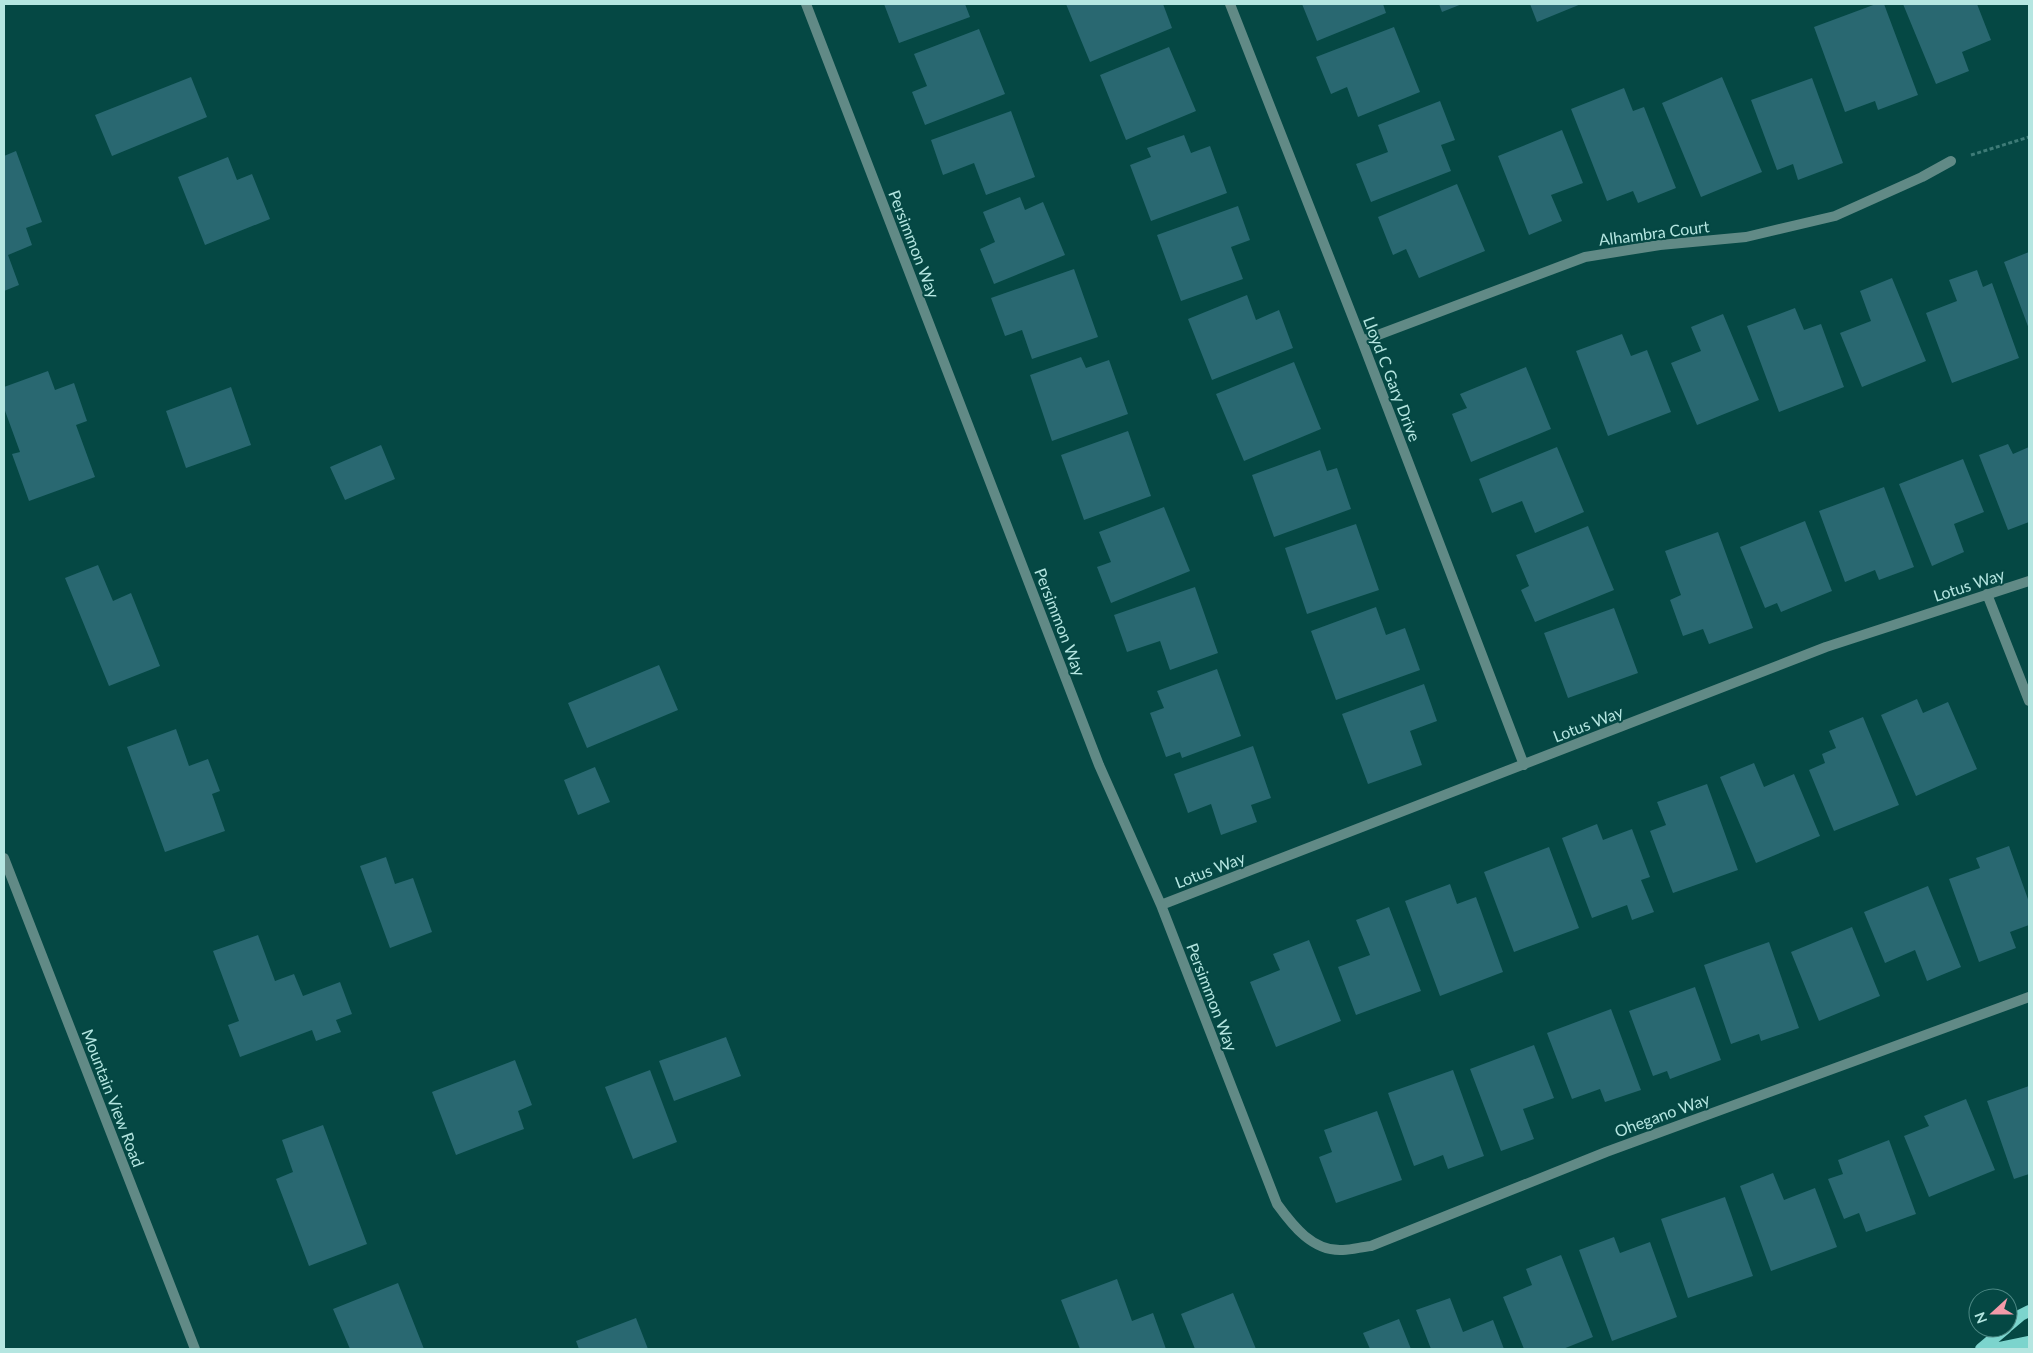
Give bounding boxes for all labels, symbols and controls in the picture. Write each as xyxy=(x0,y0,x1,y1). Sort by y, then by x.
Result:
street label: Persimmon Way xyxy=(885,187,944,301)
street label: Alhambra Court xyxy=(1597,216,1711,249)
street label: Lloyd C Gary Drive xyxy=(1360,314,1425,444)
street label: Lotus Way xyxy=(1931,564,2008,605)
street label: Persimmon Way xyxy=(1031,565,1090,679)
street label: Lotus Way xyxy=(1550,701,1626,746)
street label: Lotus Way xyxy=(1172,847,1248,892)
street label: Persimmon Way xyxy=(1183,940,1242,1054)
street label: Mountain View Road xyxy=(78,1026,149,1170)
street label: Ohegano Way xyxy=(1612,1088,1713,1141)
north arrow xyxy=(1968,1288,2018,1338)
text: N xyxy=(1971,1310,1990,1326)

